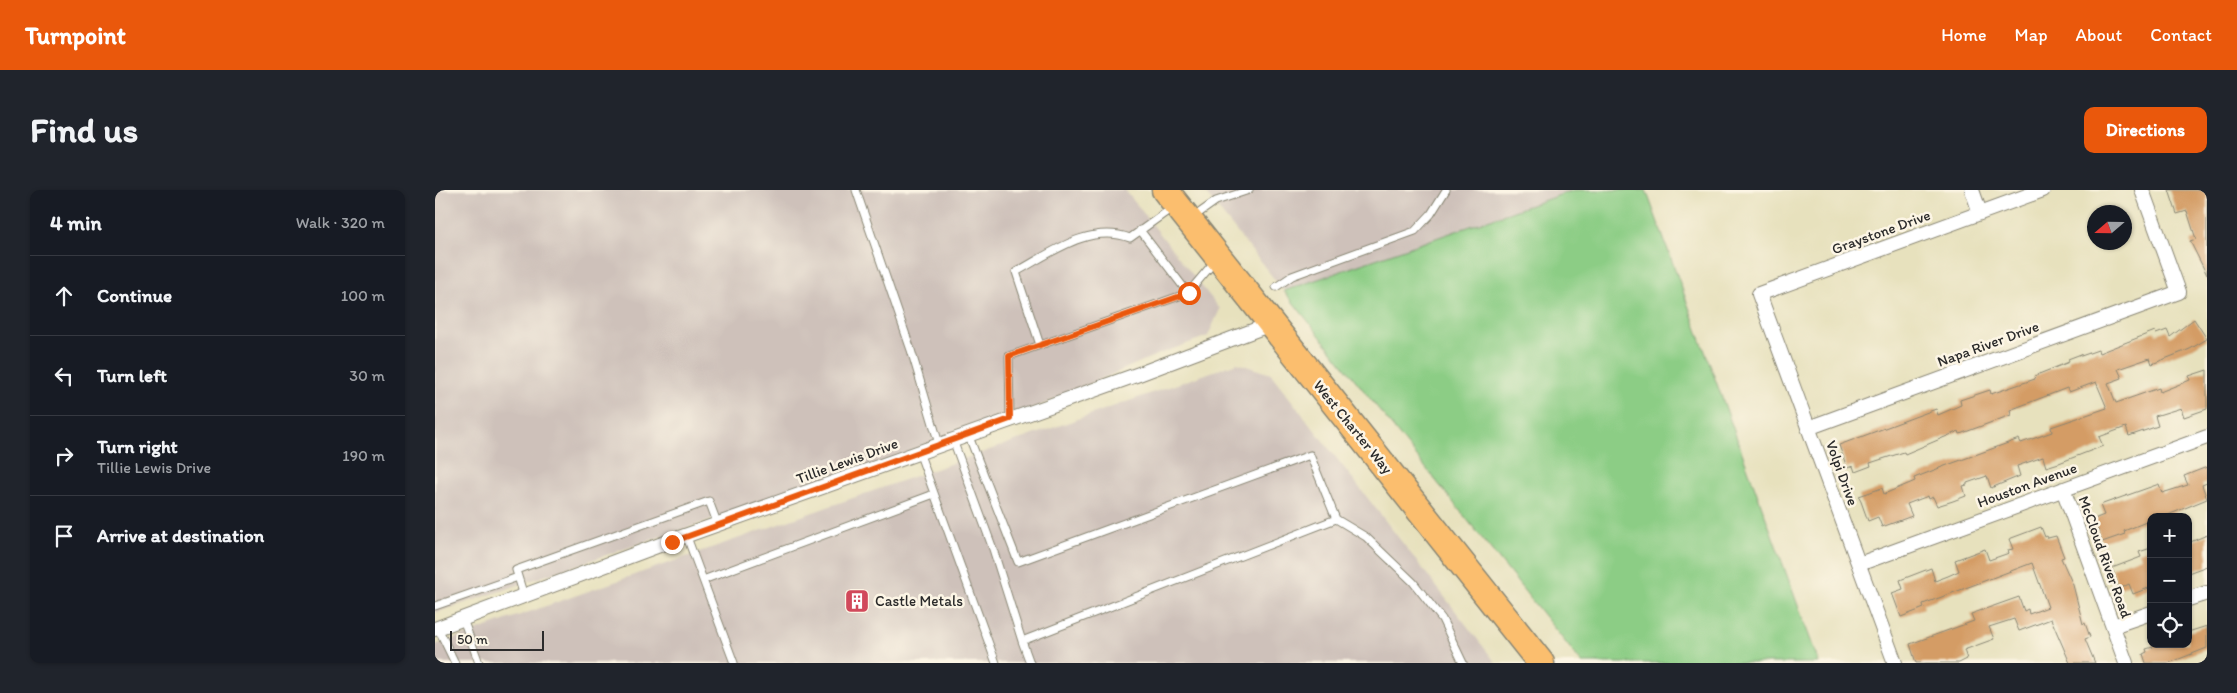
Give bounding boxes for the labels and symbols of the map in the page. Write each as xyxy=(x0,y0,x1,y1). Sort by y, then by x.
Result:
north arrow xyxy=(2087,205,2132,250)
street label: Graystone Drive xyxy=(1829,206,1933,258)
route start xyxy=(1178,282,1201,305)
street label: Napa River Drive xyxy=(1935,317,2041,371)
street label: West Charter Way xyxy=(1310,377,1396,477)
street label: Tillie Lewis Drive xyxy=(794,434,900,488)
street label: Volpi Drive xyxy=(1822,438,1862,508)
street label: Houston Avenue xyxy=(1975,459,2079,511)
street label: McCloud River Road xyxy=(2074,493,2136,621)
route end xyxy=(661,531,684,554)
building icon: Castle Metals xyxy=(844,588,870,614)
place label: Castle Metals xyxy=(875,592,963,610)
scale bar xyxy=(450,628,544,651)

